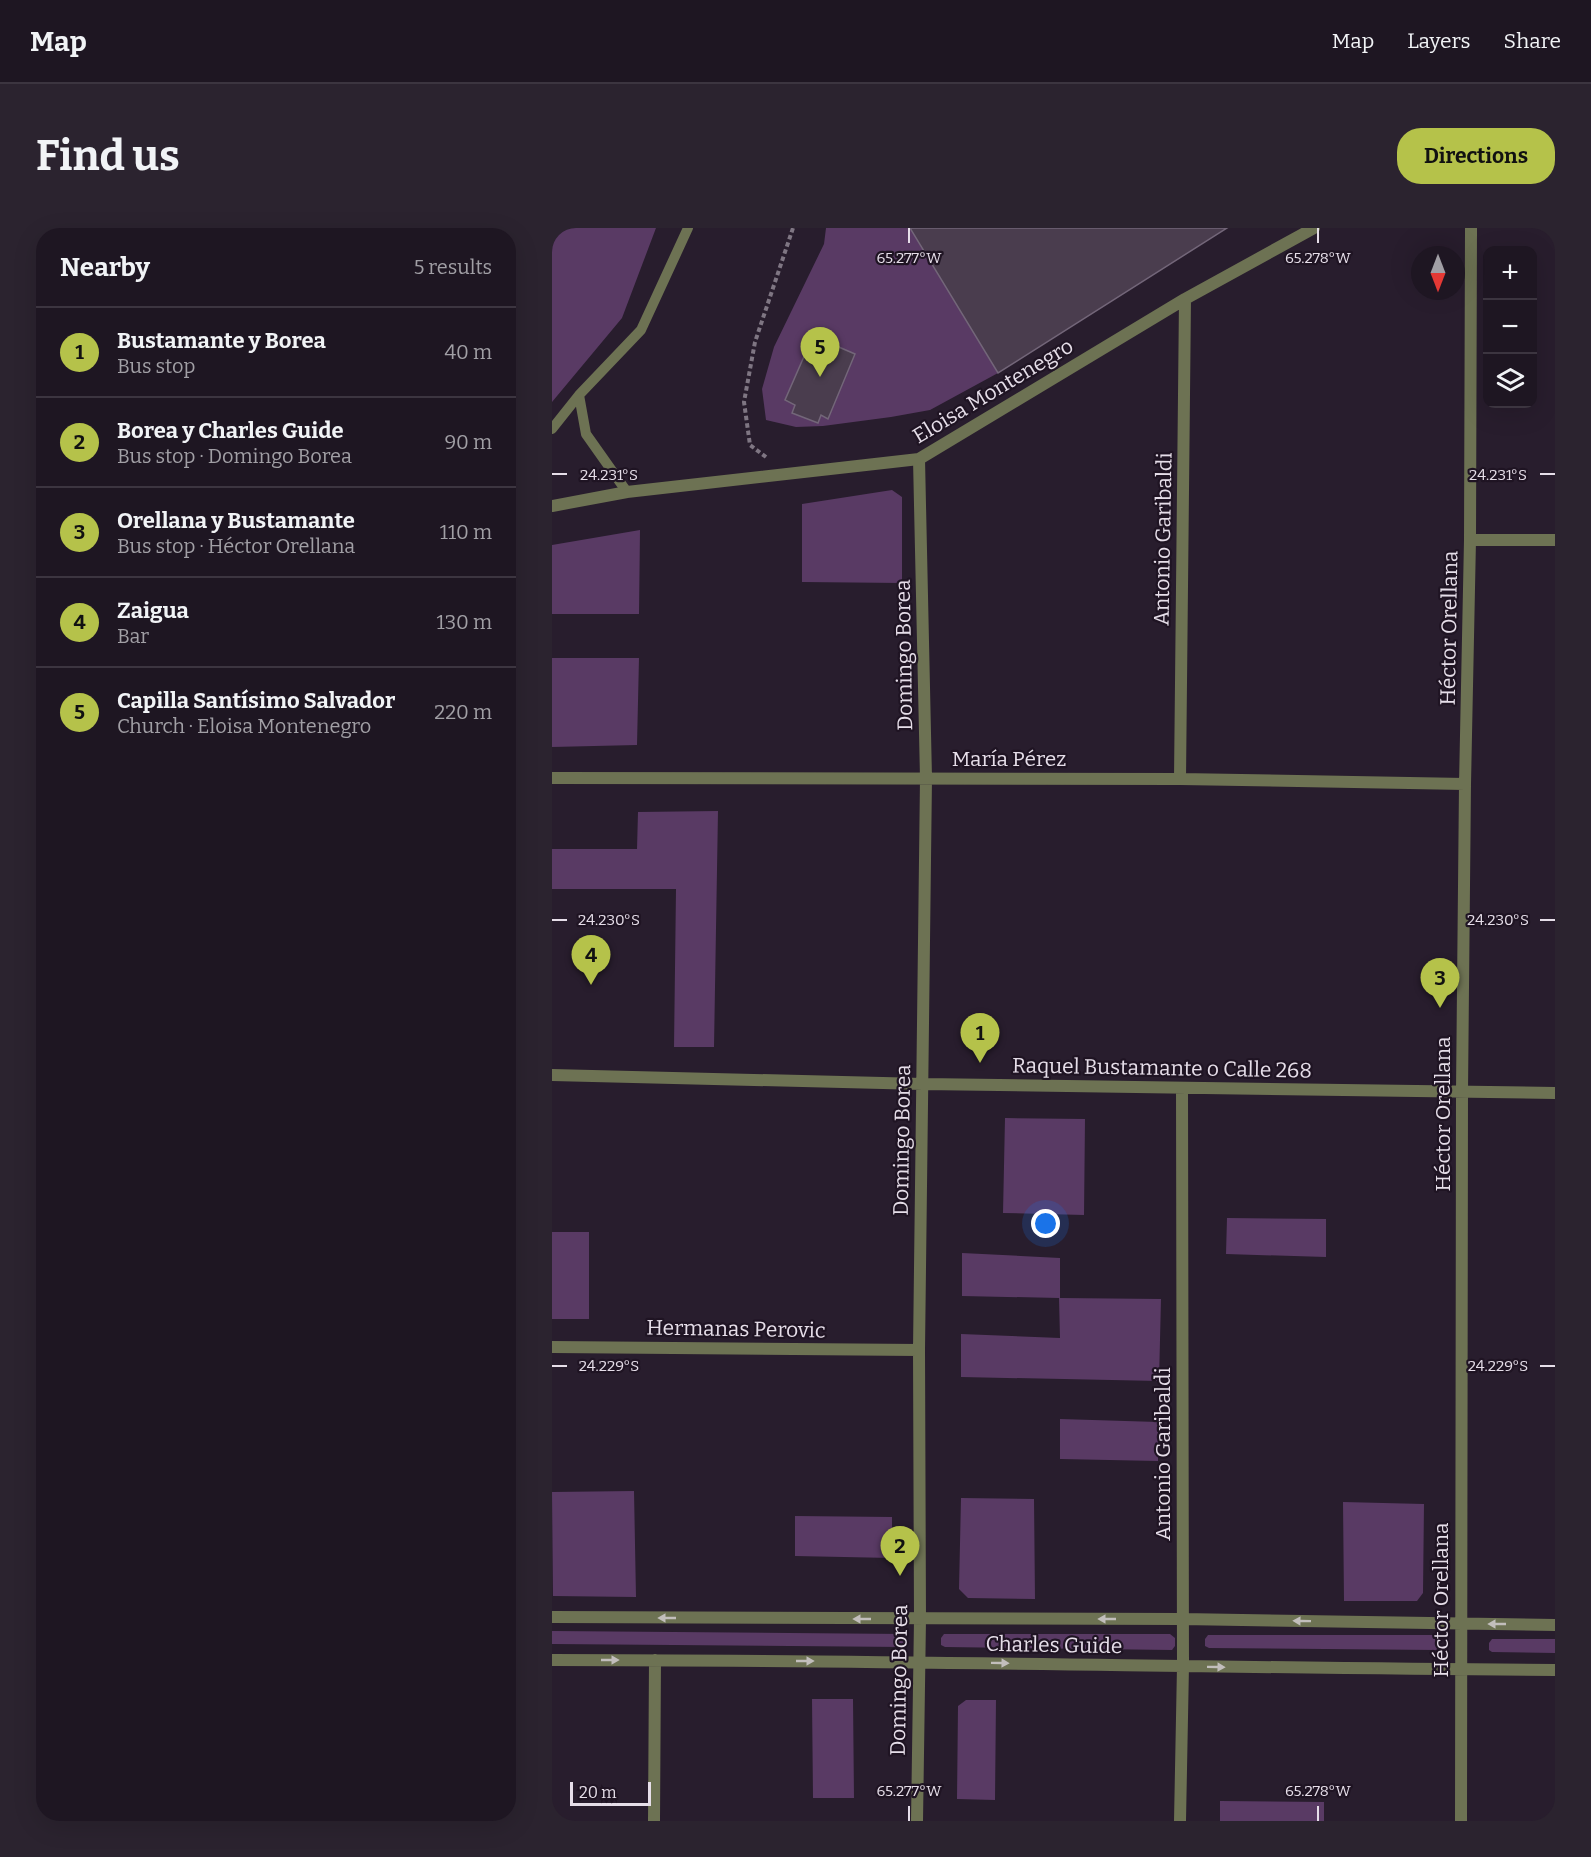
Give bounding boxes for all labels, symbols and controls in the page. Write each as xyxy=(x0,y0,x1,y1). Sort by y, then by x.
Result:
text: Map xyxy=(30,25,87,58)
text: Map xyxy=(1332,28,1374,54)
text: Layers xyxy=(1407,28,1471,54)
text: Share xyxy=(1504,28,1561,54)
button: Directions xyxy=(1397,128,1555,184)
text: Find us xyxy=(36,131,180,181)
north arrow xyxy=(1411,246,1465,300)
map controls xyxy=(1483,246,1537,408)
button: + xyxy=(1483,246,1537,300)
text: 65.277°W xyxy=(876,249,942,267)
text: 65.278°W xyxy=(1285,249,1352,267)
text: Nearby xyxy=(60,252,150,283)
text: 5 results xyxy=(414,255,492,279)
button: − xyxy=(1483,300,1537,354)
text: Bustamante y Borea xyxy=(117,327,326,354)
pin: 5 xyxy=(800,328,840,377)
street label: Eloisa Montenegro xyxy=(908,333,1078,449)
text: 1 xyxy=(75,340,84,364)
text: 40 m xyxy=(444,340,492,364)
text: Bus stop xyxy=(117,354,195,378)
button: layers xyxy=(1483,354,1537,408)
text: Borea y Charles Guide xyxy=(117,417,344,444)
text: 2 xyxy=(74,430,85,454)
text: 90 m xyxy=(444,430,492,454)
text: Bus stop · Domingo Borea xyxy=(117,444,352,468)
street label: Antonio Garibaldi xyxy=(1148,452,1178,626)
text: 24.231°S xyxy=(580,466,638,484)
text: 24.231°S xyxy=(1469,466,1527,484)
text: Orellana y Bustamante xyxy=(117,507,355,534)
text: 3 xyxy=(74,520,85,544)
text: 110 m xyxy=(440,520,492,544)
text: Bus stop · Héctor Orellana xyxy=(117,534,355,558)
street label: Héctor Orellana xyxy=(1435,550,1463,706)
street label: Domingo Borea xyxy=(890,579,918,731)
text: Zaigua xyxy=(117,597,189,624)
text: 4 xyxy=(73,610,86,634)
text: 130 m xyxy=(437,610,492,634)
text: Bar xyxy=(117,624,149,648)
text: Capilla Santísimo Salvador xyxy=(117,687,395,714)
text: 5 xyxy=(74,700,85,724)
text: 220 m xyxy=(434,700,492,724)
text: Church · Eloisa Montenegro xyxy=(117,714,371,738)
street label: María Pérez xyxy=(952,746,1066,772)
text: 24.230°S xyxy=(578,911,640,929)
text: 24.230°S xyxy=(1467,911,1529,929)
pin: 4 xyxy=(572,936,610,985)
pin: 3 xyxy=(1420,958,1460,1008)
pin: 1 xyxy=(960,1014,1000,1063)
street label: Héctor Orellana xyxy=(1430,1036,1456,1191)
street label: Raquel Bustamante o Calle 268 xyxy=(1012,1052,1312,1084)
street label: Domingo Borea xyxy=(888,1064,916,1216)
your location xyxy=(1031,1209,1060,1238)
street label: Hermanas Perovic xyxy=(646,1314,826,1344)
text: 24.229°S xyxy=(579,1357,639,1375)
text: 24.229°S xyxy=(1468,1357,1528,1375)
street label: Antonio Garibaldi xyxy=(1150,1367,1176,1541)
street label: Héctor Orellana xyxy=(1428,1522,1454,1677)
pin: 2 xyxy=(880,1526,920,1576)
street label: Domingo Borea xyxy=(885,1604,913,1756)
one-way arrow xyxy=(657,1613,676,1623)
one-way arrow xyxy=(852,1614,871,1623)
one-way arrow xyxy=(1097,1614,1116,1624)
one-way arrow xyxy=(1292,1617,1311,1626)
one-way arrow xyxy=(1487,1619,1506,1629)
street label: Charles Guide xyxy=(985,1631,1123,1659)
one-way arrow xyxy=(601,1655,620,1665)
one-way arrow xyxy=(796,1656,815,1666)
one-way arrow xyxy=(991,1658,1010,1668)
one-way arrow xyxy=(1207,1662,1226,1672)
scale bar xyxy=(570,1779,651,1806)
text: 65.277°W xyxy=(876,1782,942,1800)
text: 65.278°W xyxy=(1285,1782,1352,1800)
text: 20 m xyxy=(579,1783,616,1802)

